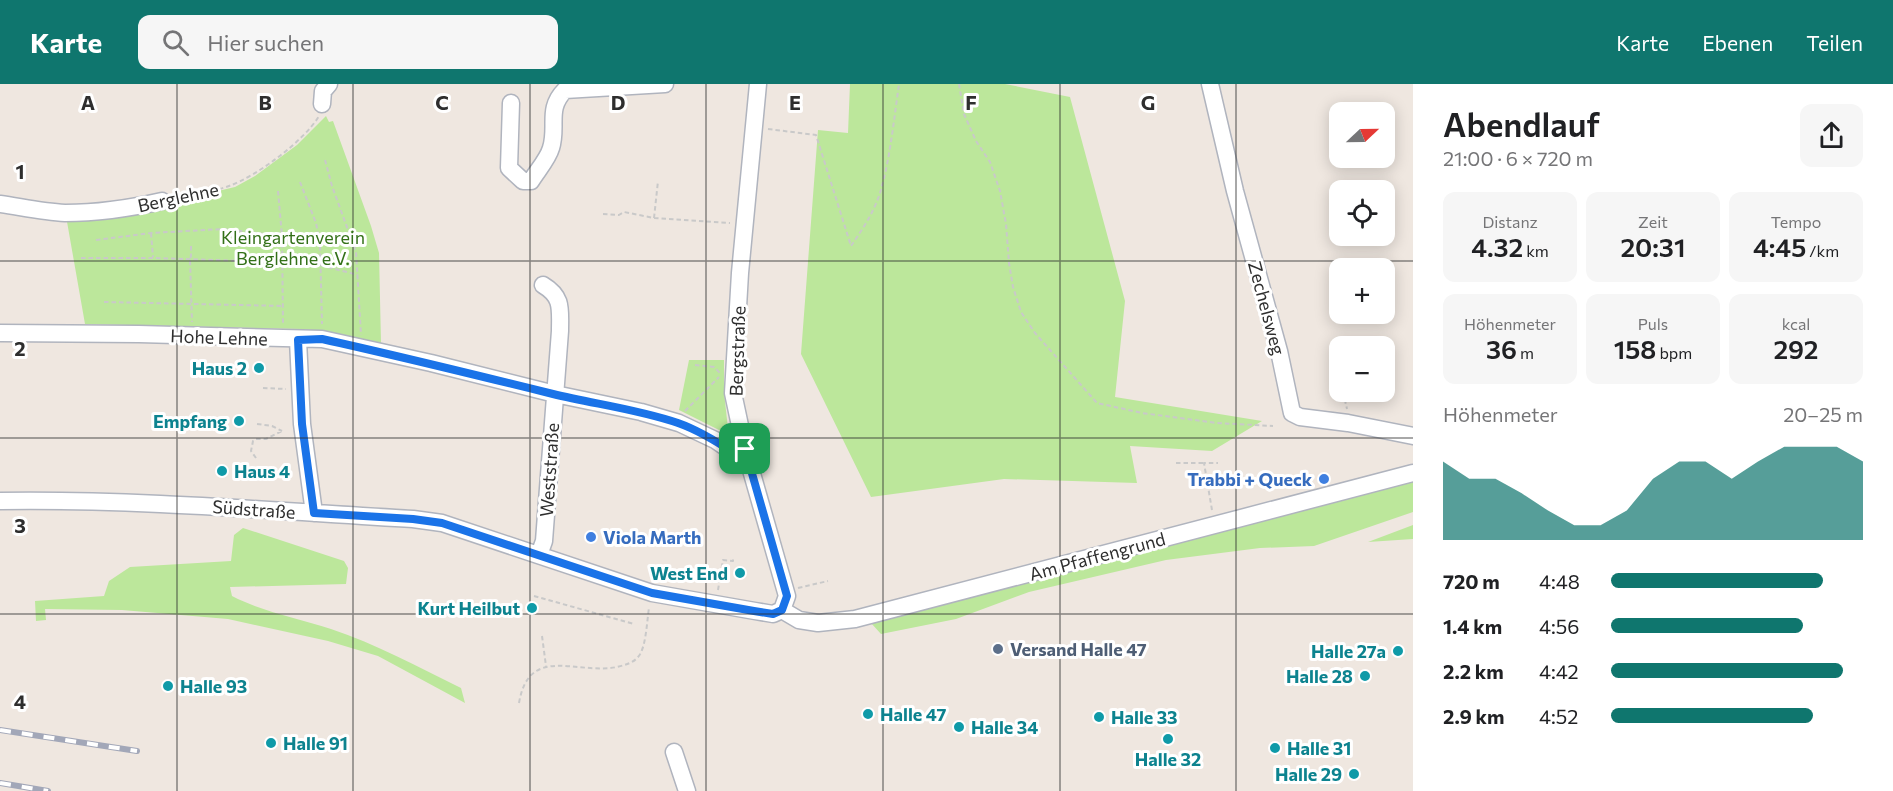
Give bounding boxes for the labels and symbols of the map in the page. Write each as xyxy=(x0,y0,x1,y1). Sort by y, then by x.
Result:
text: A xyxy=(81,90,95,114)
text: B xyxy=(258,90,272,114)
text: C xyxy=(435,90,449,114)
text: D xyxy=(611,90,625,114)
text: E xyxy=(789,90,801,114)
text: F xyxy=(965,90,977,114)
text: G xyxy=(1141,90,1155,114)
north arrow xyxy=(1329,102,1395,168)
text: 1 xyxy=(15,159,25,183)
street label: Berglehne xyxy=(135,178,221,216)
park label: Kleingartenverein Berglehne e.V. xyxy=(221,226,365,269)
street label: Zechelsweg xyxy=(1244,259,1290,358)
street label: Bergstraße xyxy=(724,305,750,397)
street label: Hohe Lehne xyxy=(170,324,268,350)
text: 2 xyxy=(14,336,26,360)
place label: Haus 2 xyxy=(192,357,247,379)
marker: Haus 2 xyxy=(252,361,266,375)
place label: Empfang xyxy=(153,410,227,432)
marker: Empfang xyxy=(232,414,246,428)
street label: Weststraße xyxy=(535,422,563,518)
pin xyxy=(719,423,770,474)
place label: Haus 4 xyxy=(234,460,290,482)
marker: Haus 4 xyxy=(215,464,229,478)
place label: Trabbi + Queck xyxy=(1187,468,1313,490)
marker: Trabbi + Queck xyxy=(1317,472,1331,486)
street label: Südstraße xyxy=(212,495,296,523)
text: 3 xyxy=(14,513,26,537)
place label: Viola Marth xyxy=(603,526,701,548)
street label: Am Pfaffengrund xyxy=(1026,527,1168,585)
marker: Viola Marth xyxy=(584,530,598,544)
place label: West End xyxy=(650,562,728,584)
marker: West End xyxy=(733,566,747,580)
place label: Kurt Heilbut xyxy=(418,597,520,619)
marker: Kurt Heilbut xyxy=(525,601,539,615)
place label: Versand Halle 47 xyxy=(1010,638,1147,660)
place label: Halle 27a xyxy=(1311,640,1386,662)
marker: Versand Halle 47 xyxy=(991,642,1005,656)
marker: Halle 27a xyxy=(1391,644,1405,658)
place label: Halle 28 xyxy=(1286,665,1353,687)
marker: Halle 28 xyxy=(1358,669,1372,683)
place label: Halle 93 xyxy=(180,675,247,697)
marker: Halle 93 xyxy=(161,679,175,693)
text: 4 xyxy=(14,689,26,713)
place label: Halle 47 xyxy=(880,703,946,725)
place label: Halle 33 xyxy=(1111,706,1178,728)
marker: Halle 47 xyxy=(861,707,875,721)
marker: Halle 33 xyxy=(1092,710,1106,724)
place label: Halle 34 xyxy=(971,716,1038,738)
marker: Halle 34 xyxy=(952,720,966,734)
place label: Halle 91 xyxy=(283,732,348,754)
marker: Halle 32 xyxy=(1161,732,1175,746)
marker: Halle 91 xyxy=(264,736,278,750)
place label: Halle 31 xyxy=(1287,737,1351,759)
marker: Halle 31 xyxy=(1268,741,1282,755)
place label: Halle 32 xyxy=(1135,748,1201,770)
place label: Halle 29 xyxy=(1275,763,1342,785)
marker: Halle 29 xyxy=(1347,767,1361,781)

